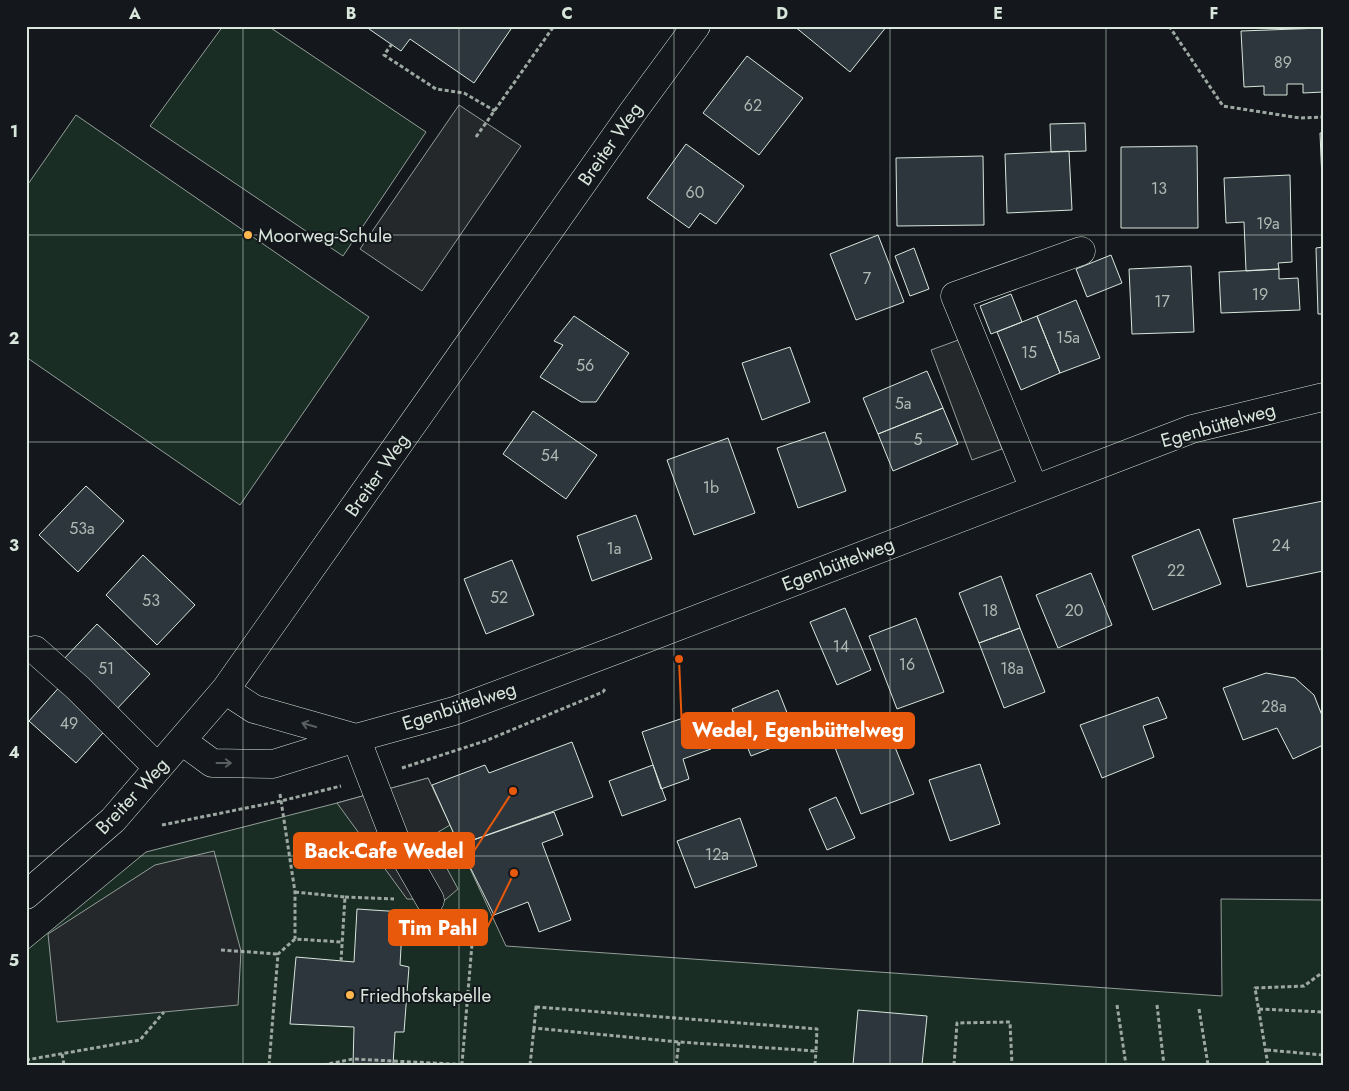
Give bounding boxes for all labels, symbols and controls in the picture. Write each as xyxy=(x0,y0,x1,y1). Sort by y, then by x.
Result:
text: A xyxy=(128,2,141,25)
text: B xyxy=(346,2,356,25)
text: C xyxy=(561,2,573,25)
text: D xyxy=(776,2,788,25)
text: E xyxy=(993,2,1003,25)
text: F xyxy=(1210,2,1218,25)
house number: 89 xyxy=(1274,51,1292,74)
house number: 62 xyxy=(744,94,762,117)
street label: Breiter Weg xyxy=(571,97,649,191)
text: 1 xyxy=(10,120,18,143)
house number: 13 xyxy=(1151,177,1167,200)
house number: 60 xyxy=(686,181,704,204)
house number: 19a xyxy=(1256,212,1280,235)
place label: Moorweg-Schule xyxy=(258,222,392,249)
marker: Moorweg-Schule xyxy=(242,229,254,241)
house number: 7 xyxy=(863,267,872,290)
house number: 19 xyxy=(1252,283,1268,306)
house number: 17 xyxy=(1154,290,1170,313)
house number: 15a xyxy=(1056,326,1080,349)
text: 2 xyxy=(9,327,19,350)
house number: 15 xyxy=(1021,341,1037,364)
house number: 56 xyxy=(576,354,594,377)
house number: 5a xyxy=(895,392,911,415)
street label: Egenbüttelweg xyxy=(1157,396,1279,454)
street label: Breiter Weg xyxy=(338,428,416,522)
house number: 5 xyxy=(913,428,923,451)
house number: 54 xyxy=(541,444,559,467)
house number: 1b xyxy=(703,476,719,499)
house number: 53a xyxy=(69,517,95,540)
street label: Egenbüttelweg xyxy=(778,530,898,598)
text: 3 xyxy=(9,534,19,557)
house number: 24 xyxy=(1272,534,1290,557)
house number: 1a xyxy=(607,537,621,560)
house number: 22 xyxy=(1167,559,1185,582)
house number: 52 xyxy=(490,586,508,609)
house number: 53 xyxy=(142,589,160,612)
house number: 18 xyxy=(982,599,998,622)
house number: 20 xyxy=(1065,599,1083,622)
house number: 14 xyxy=(833,635,849,658)
house number: 16 xyxy=(899,653,915,676)
house number: 51 xyxy=(98,657,114,680)
house number: 18a xyxy=(1000,657,1024,680)
street label: Egenbüttelweg xyxy=(399,675,519,737)
house number: 28a xyxy=(1261,695,1287,718)
house number: 49 xyxy=(60,712,78,735)
callout: Wedel, Egenbüttelweg xyxy=(682,713,914,748)
text: Wedel, Egenbüttelweg xyxy=(692,716,904,745)
one-way arrow xyxy=(301,719,317,729)
text: 4 xyxy=(8,741,20,764)
street label: Breiter Weg xyxy=(89,752,175,840)
one-way arrow xyxy=(216,758,232,768)
callout: Back-Cafe Wedel xyxy=(294,833,474,868)
text: Back-Cafe Wedel xyxy=(304,837,464,866)
house number: 12a xyxy=(705,843,729,866)
callout: Tim Pahl xyxy=(389,910,487,945)
text: Tim Pahl xyxy=(399,914,477,943)
text: 5 xyxy=(9,949,19,972)
place label: Friedhofskapelle xyxy=(360,982,491,1009)
marker: Friedhofskapelle xyxy=(344,989,356,1001)

